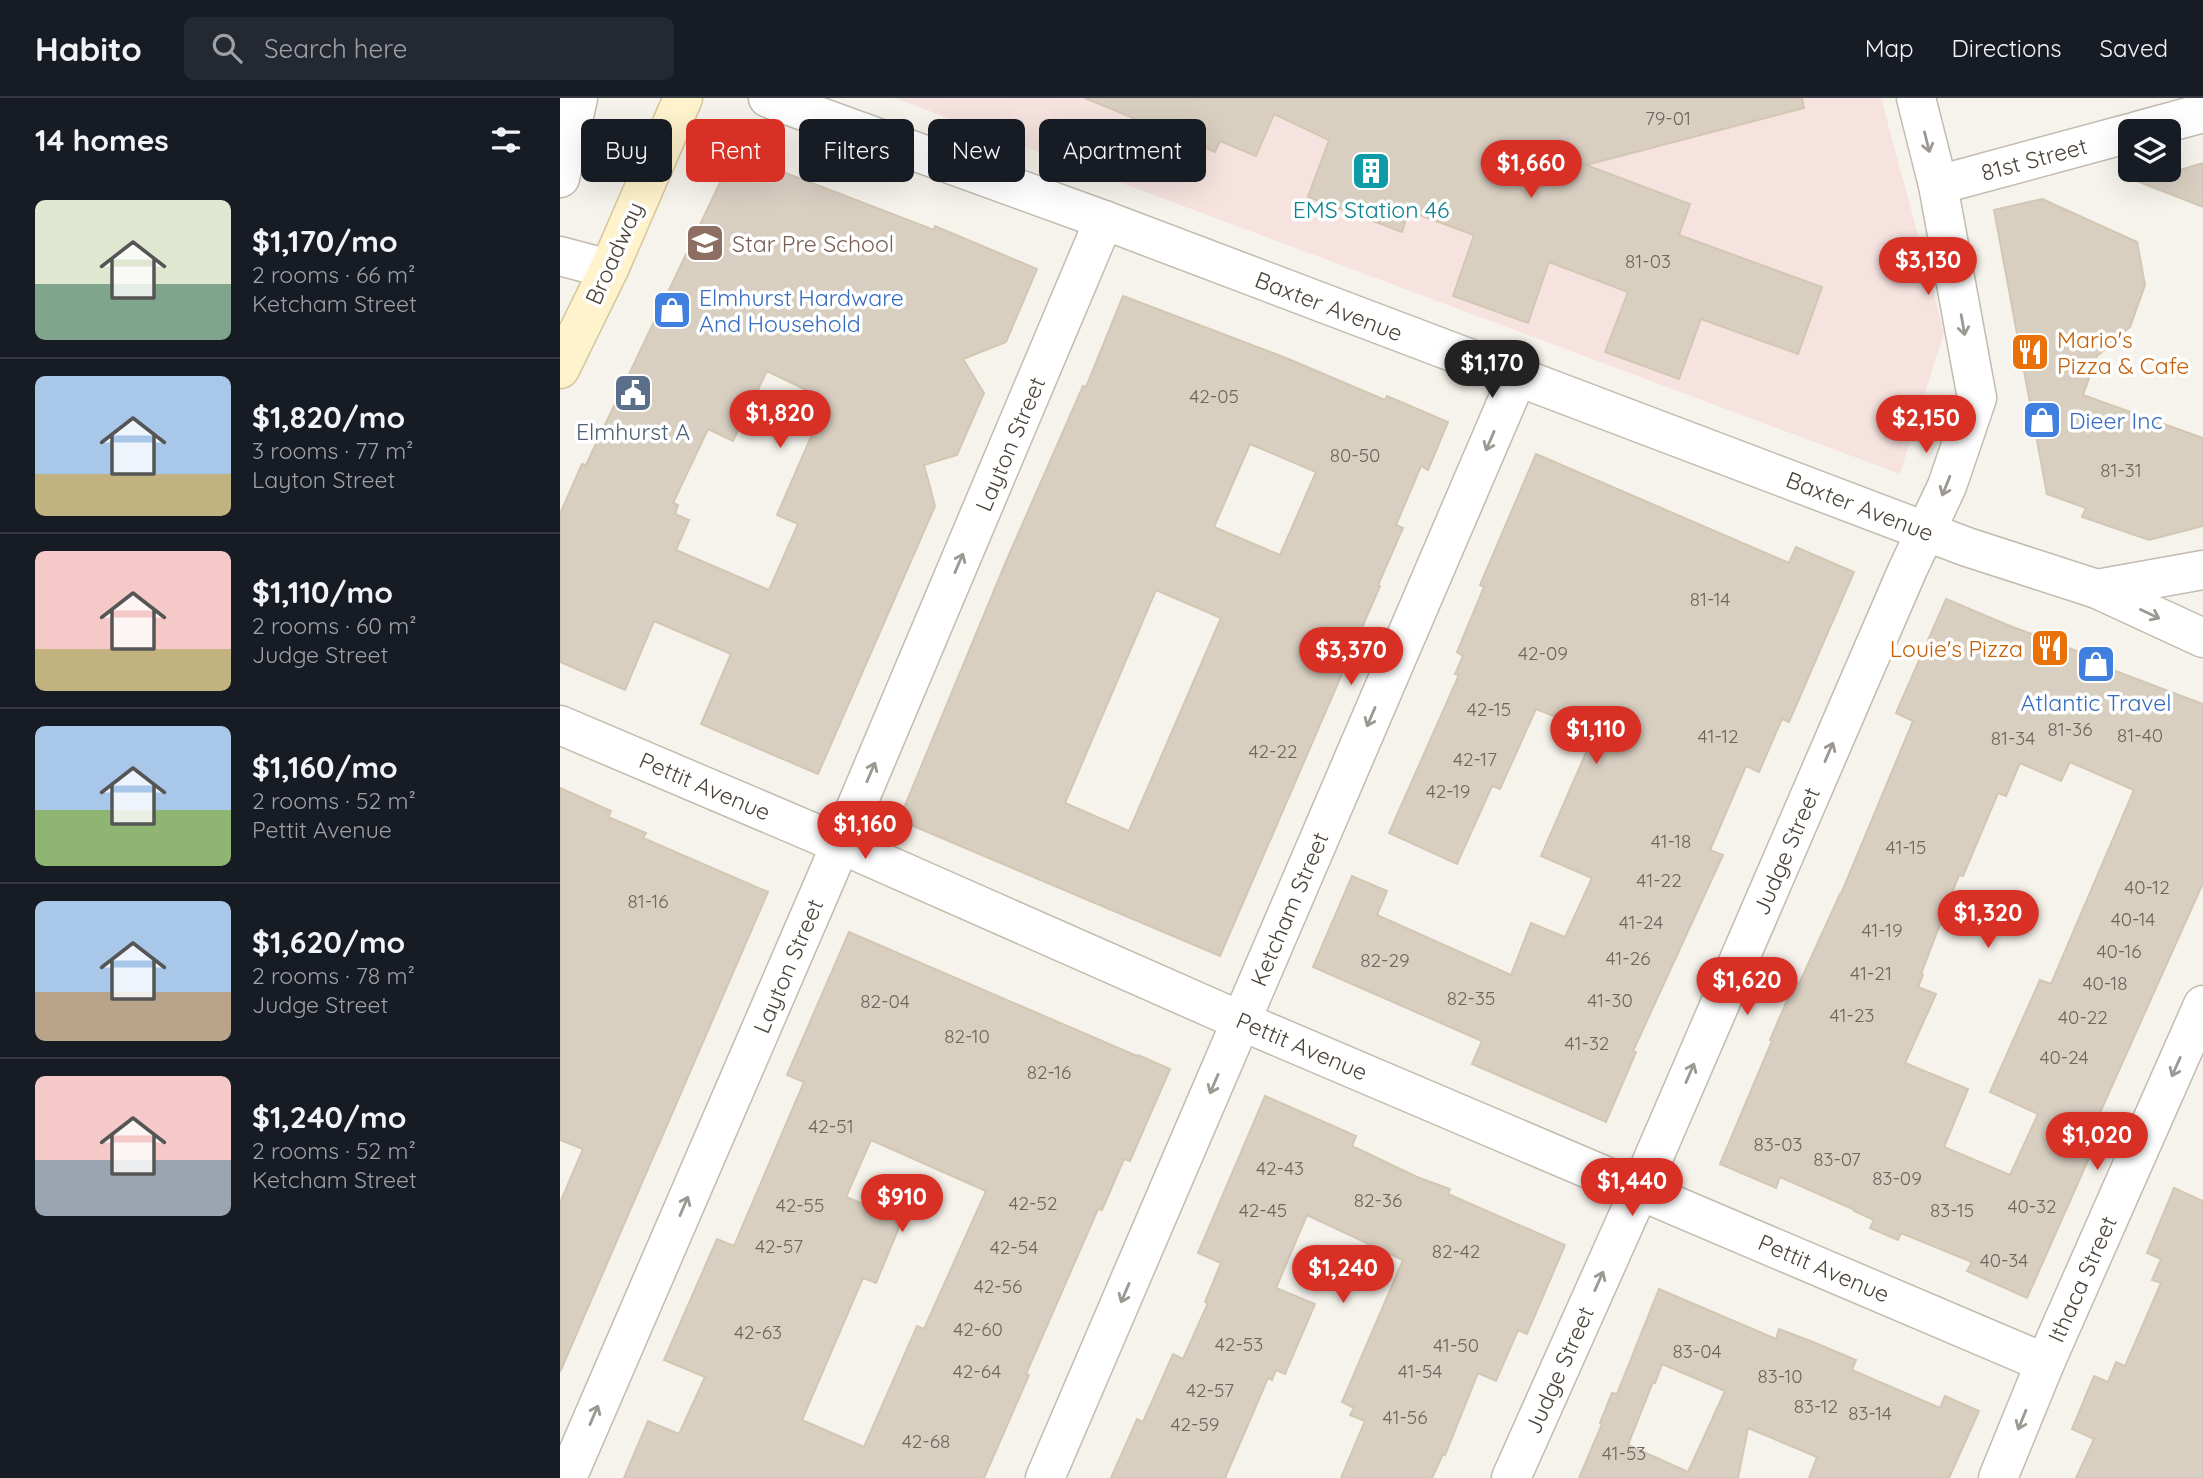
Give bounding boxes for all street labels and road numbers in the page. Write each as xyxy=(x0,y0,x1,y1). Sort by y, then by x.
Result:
street label: 81st Street xyxy=(1978,131,2090,187)
street label: Broadway xyxy=(578,197,650,309)
street label: Baxter Avenue xyxy=(1251,265,1407,347)
street label: Layton Street xyxy=(969,372,1051,516)
street label: Baxter Avenue xyxy=(1782,465,1938,547)
street label: Pettit Avenue xyxy=(635,745,775,827)
street label: Judge Street xyxy=(1746,782,1826,919)
street label: Ketcham Street xyxy=(1243,827,1335,990)
street label: Layton Street xyxy=(747,894,829,1038)
street label: Pettit Avenue xyxy=(1232,1005,1372,1087)
street label: Ithaca Street xyxy=(2041,1211,2123,1347)
street label: Pettit Avenue xyxy=(1754,1227,1894,1309)
street label: Judge Street xyxy=(1518,1302,1600,1438)

